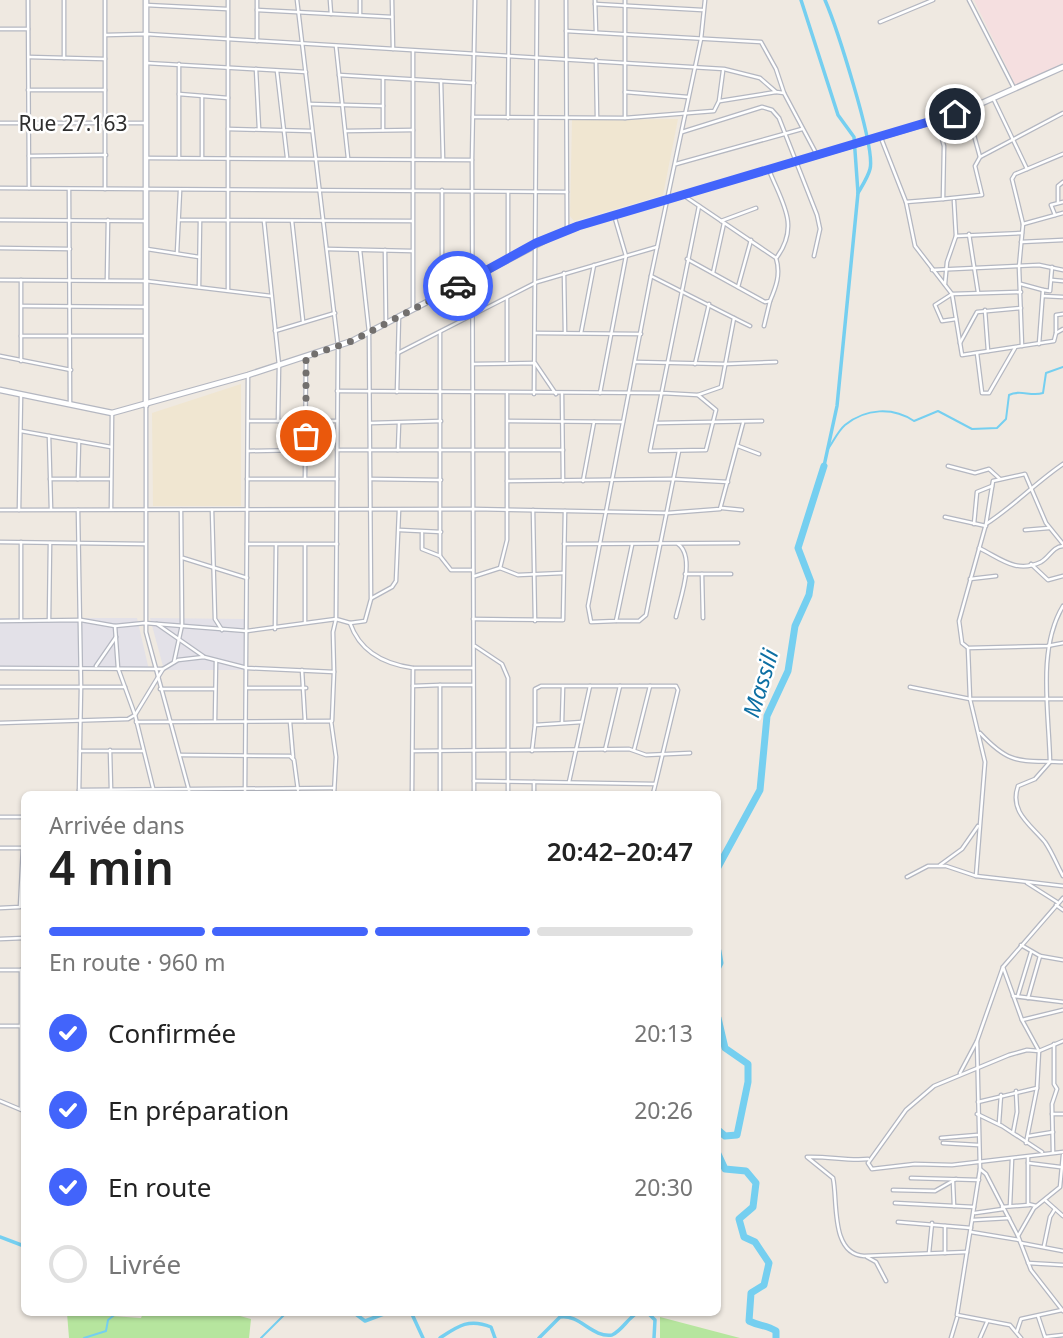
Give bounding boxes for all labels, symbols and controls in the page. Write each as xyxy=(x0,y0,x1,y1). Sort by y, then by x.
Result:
pin xyxy=(925,84,985,144)
icon: home xyxy=(936,95,974,133)
street label: Rue 27.163 xyxy=(18,109,128,137)
courier xyxy=(423,251,493,321)
icon: car xyxy=(439,267,477,305)
pin xyxy=(276,406,336,466)
icon: bag xyxy=(287,417,325,455)
water label: Massili xyxy=(734,644,786,721)
text: Arrivée dans xyxy=(49,809,185,841)
text: 20:42–20:47 xyxy=(547,833,693,869)
text: 4 min xyxy=(49,836,174,898)
text: En route · 960 m xyxy=(49,946,226,978)
icon: check xyxy=(49,1014,87,1052)
text: Confirmée xyxy=(108,1015,236,1051)
text: 20:13 xyxy=(634,1017,693,1049)
icon: check xyxy=(49,1091,87,1129)
text: En préparation xyxy=(108,1092,289,1128)
text: 20:26 xyxy=(634,1094,693,1126)
icon: check xyxy=(49,1168,87,1206)
text: En route xyxy=(108,1169,211,1205)
text: 20:30 xyxy=(634,1171,693,1203)
text: Livrée xyxy=(108,1246,181,1282)

